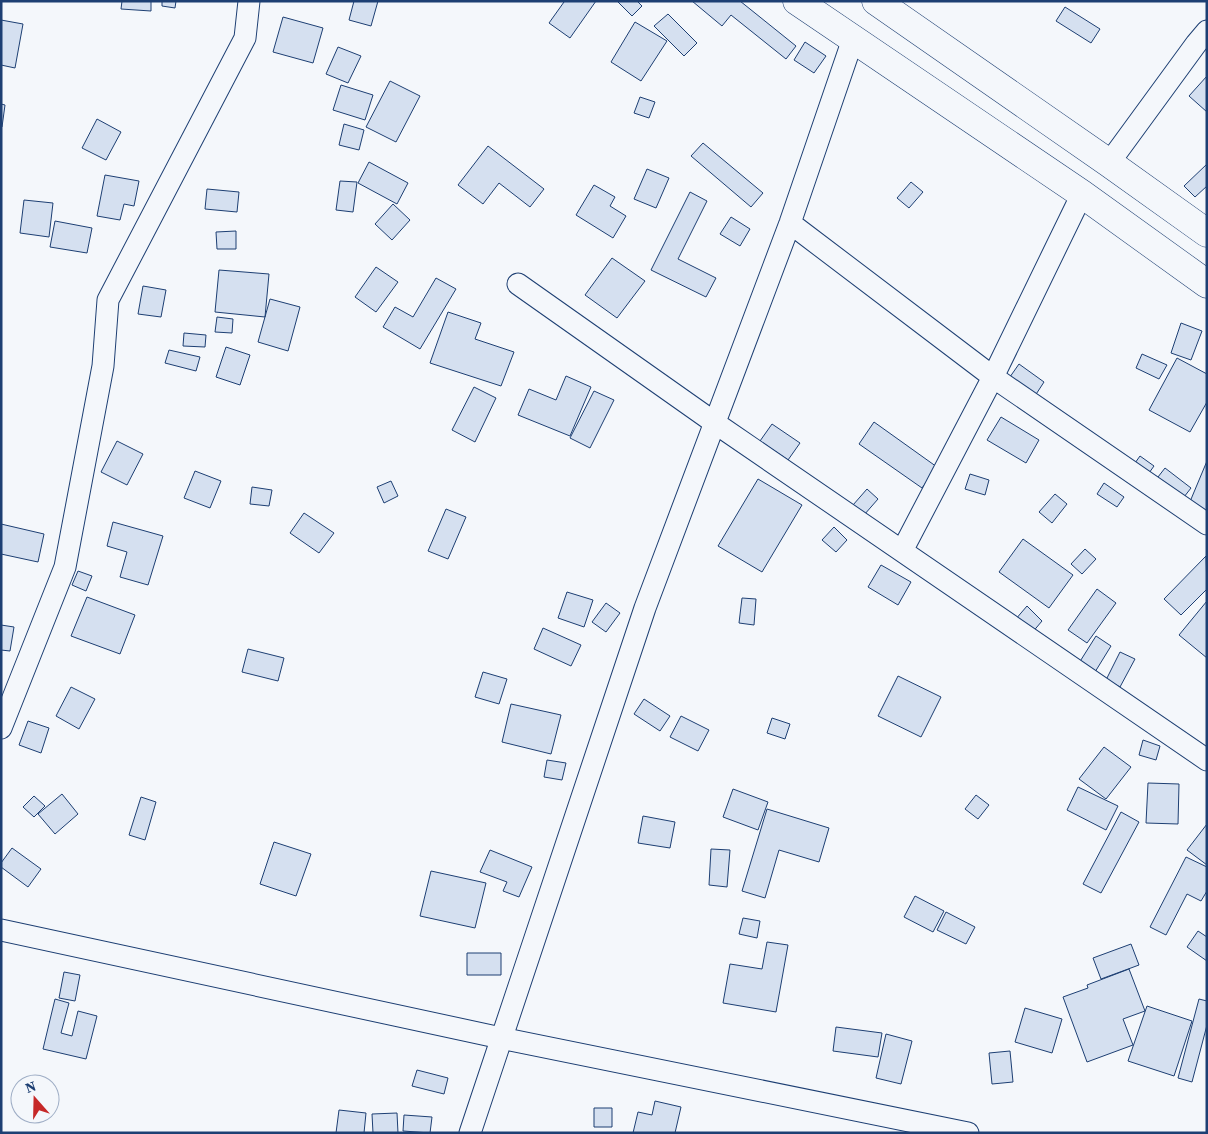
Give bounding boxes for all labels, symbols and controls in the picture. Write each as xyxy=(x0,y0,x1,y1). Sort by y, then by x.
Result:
north arrow xyxy=(10,1074,60,1124)
text: N xyxy=(22,1076,39,1098)

